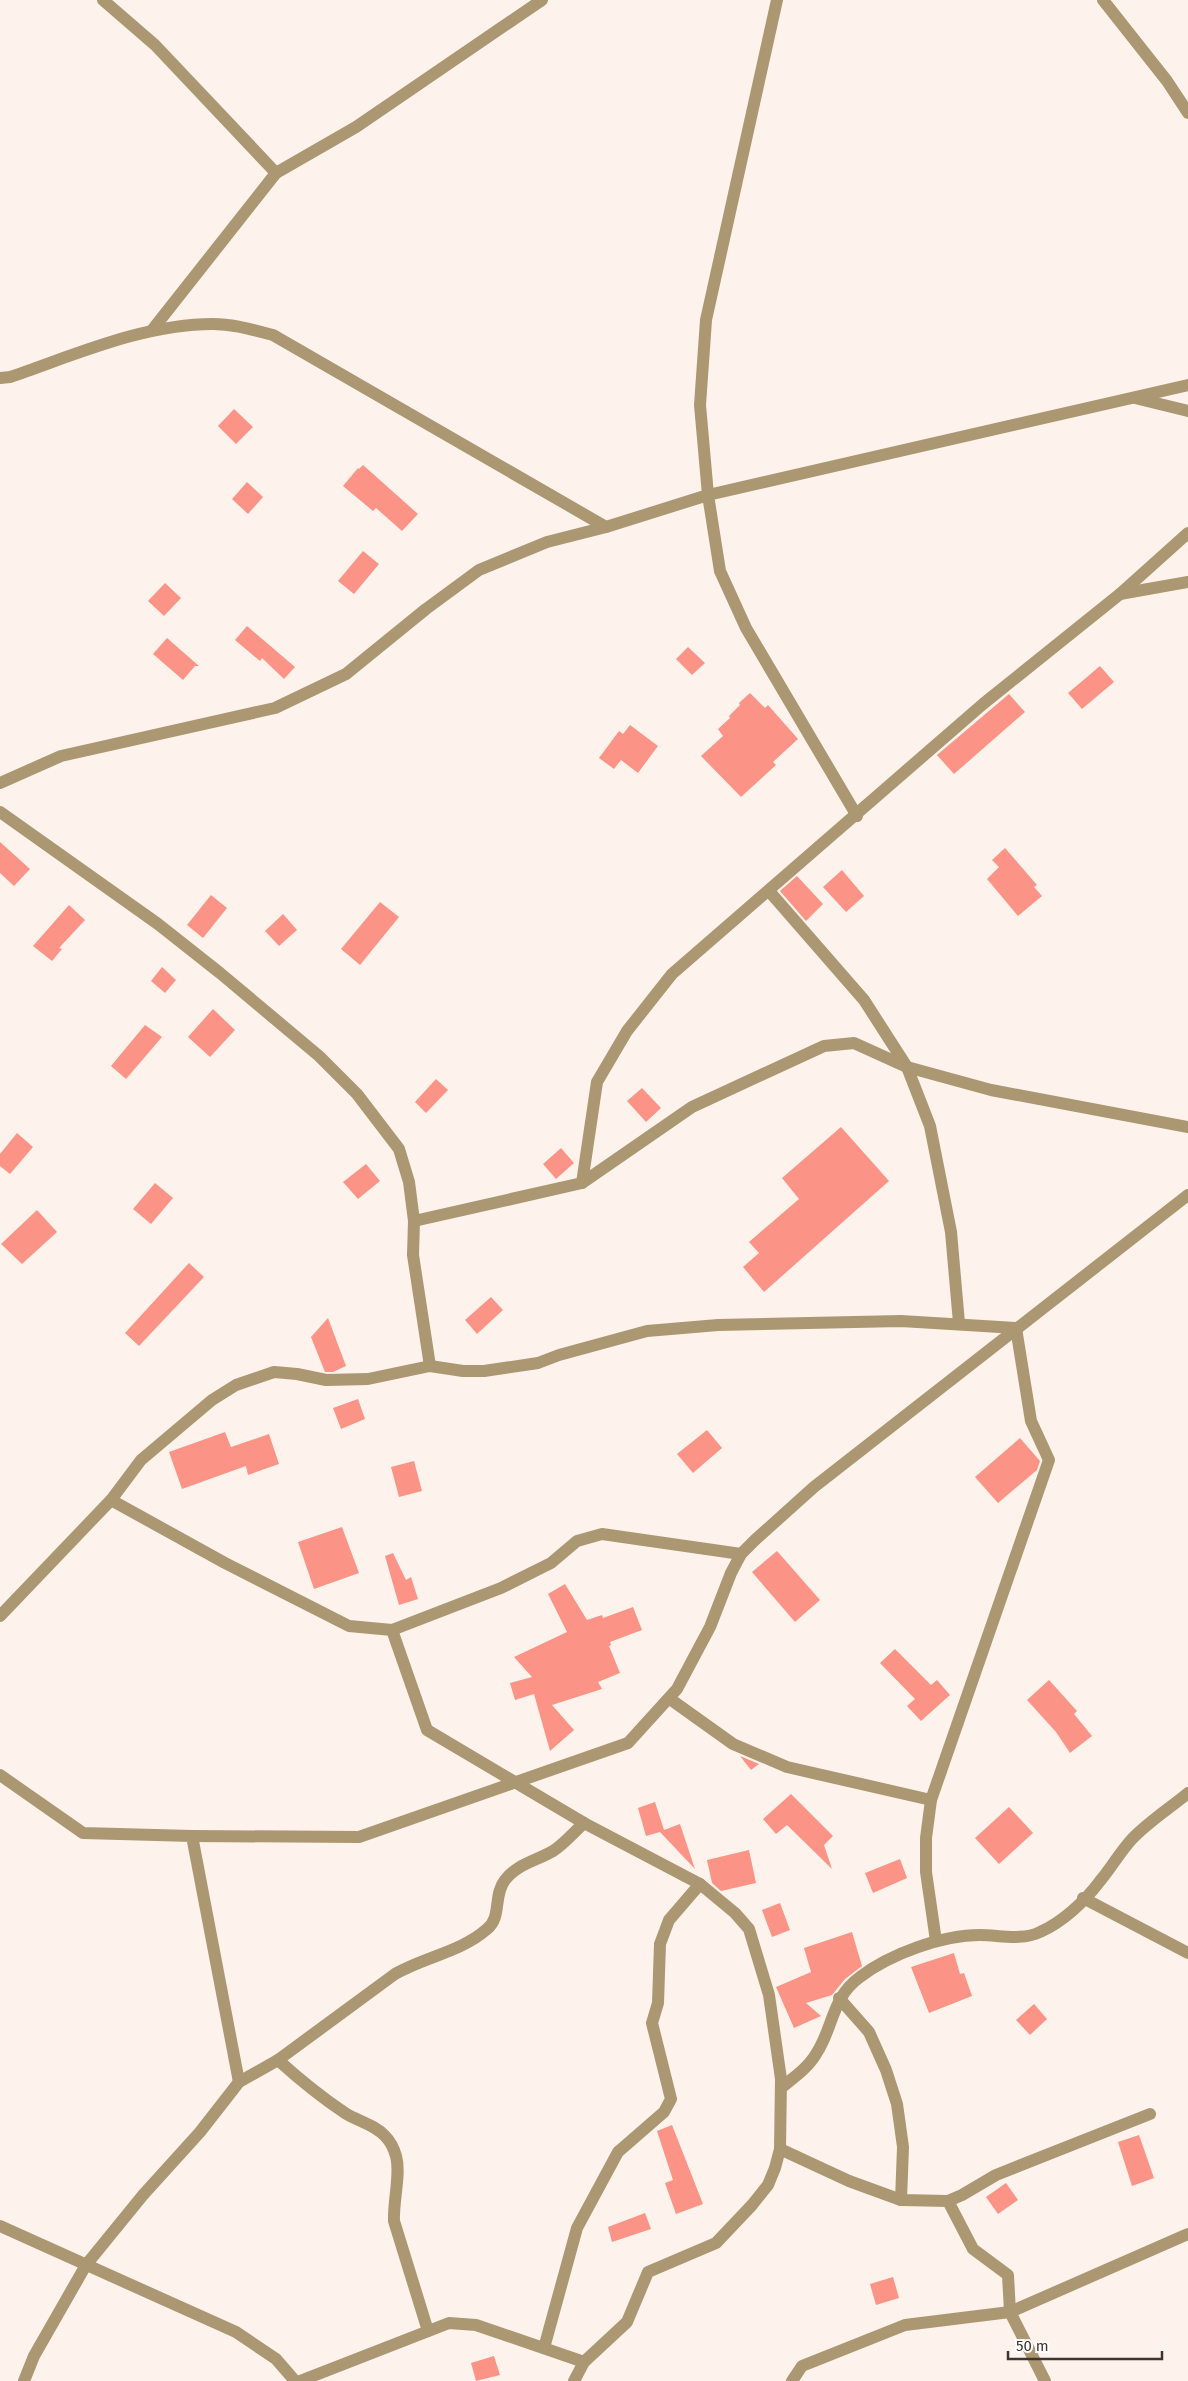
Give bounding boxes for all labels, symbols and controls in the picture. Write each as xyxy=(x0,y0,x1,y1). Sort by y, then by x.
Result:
scale bar xyxy=(1008,2328,1162,2360)
text: 50 m xyxy=(1016,2337,1049,2355)

